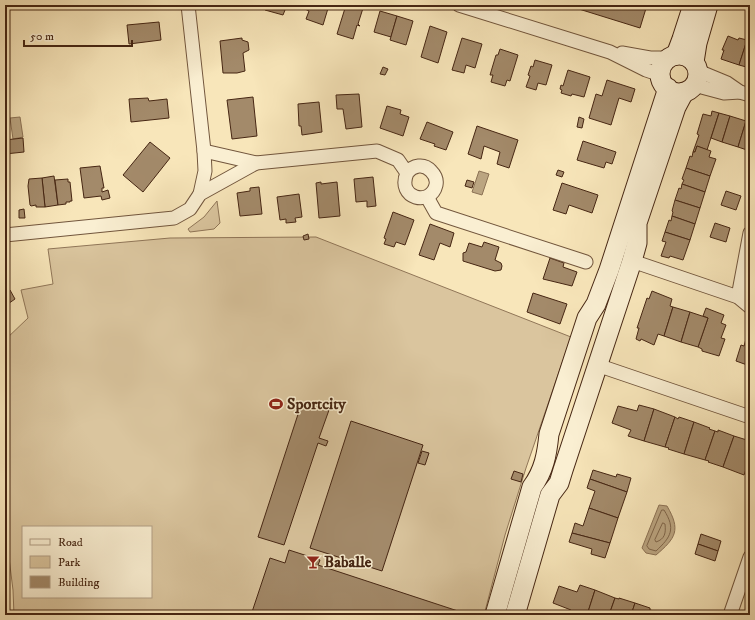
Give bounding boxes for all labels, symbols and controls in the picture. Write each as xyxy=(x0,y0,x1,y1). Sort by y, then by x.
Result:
scale bar xyxy=(24,22,132,48)
text: 50 m xyxy=(30,29,54,44)
place label: Sportcity xyxy=(287,394,346,414)
sports icon: Sportcity xyxy=(268,396,284,412)
legend xyxy=(22,526,152,598)
text: Road xyxy=(58,535,83,550)
place label: Baballe xyxy=(324,552,372,572)
bar icon: Baballe xyxy=(305,554,321,570)
text: Park xyxy=(58,555,80,570)
text: Building xyxy=(58,575,99,590)

